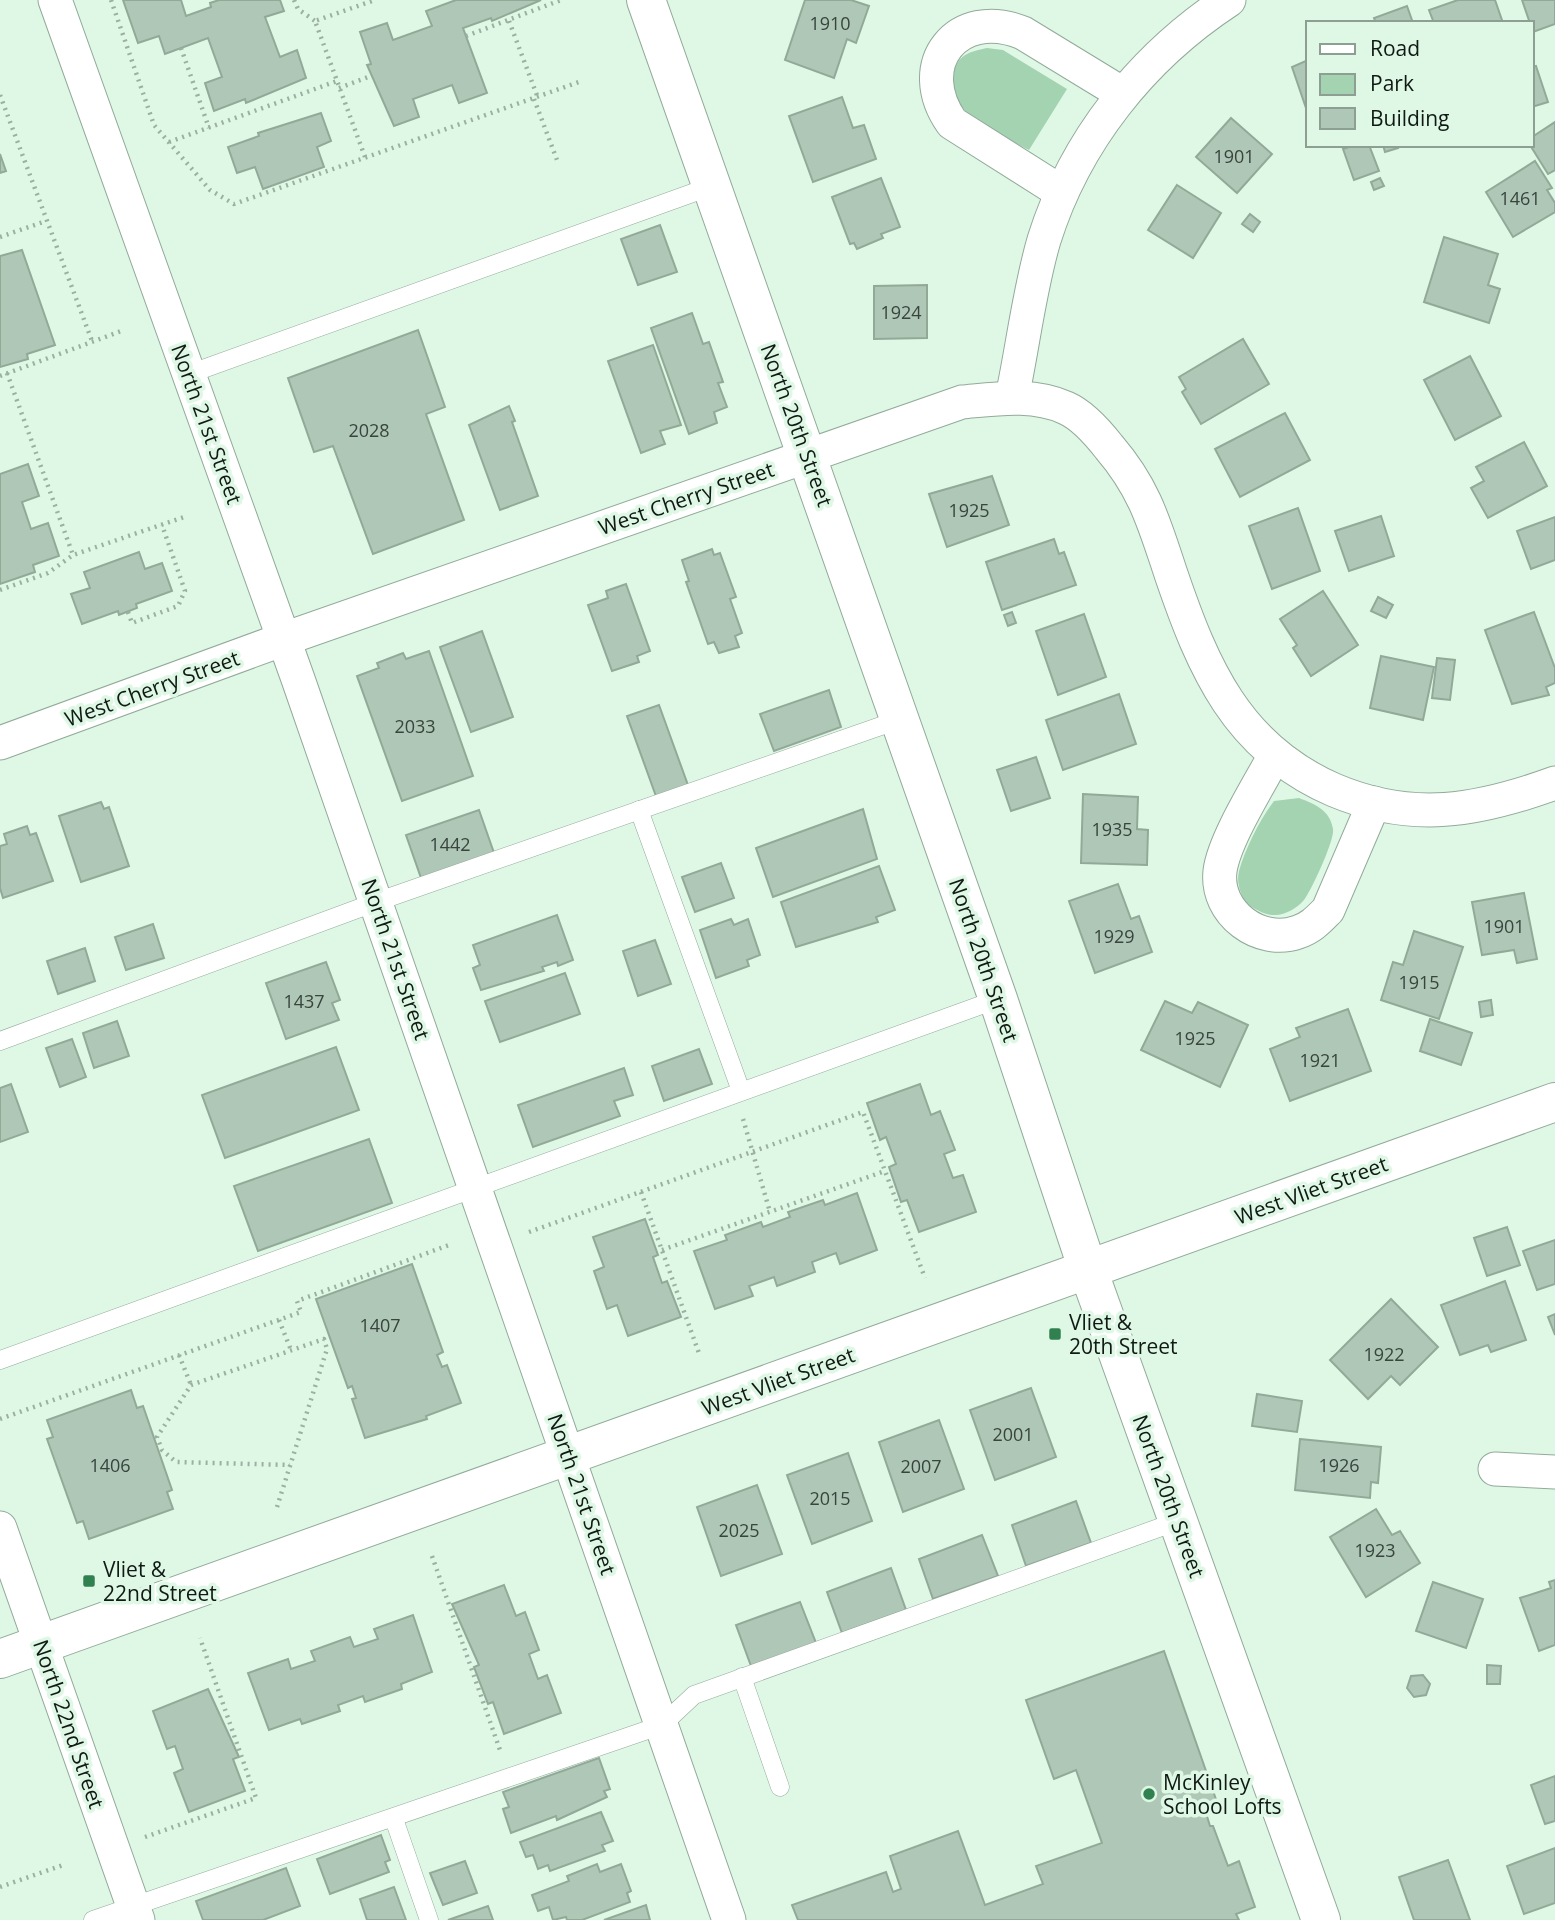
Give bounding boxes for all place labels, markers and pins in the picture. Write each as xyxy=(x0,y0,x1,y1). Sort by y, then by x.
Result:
place label: Vliet & 20th Street xyxy=(1069,1308,1178,1360)
marker: Vliet & 20th Street xyxy=(1047,1326,1063,1342)
place label: Vliet & 22nd Street xyxy=(103,1555,217,1607)
marker: Vliet & 22nd Street xyxy=(81,1573,97,1589)
place label: McKinley School Lofts xyxy=(1163,1768,1282,1820)
marker: McKinley School Lofts xyxy=(1141,1786,1157,1802)

